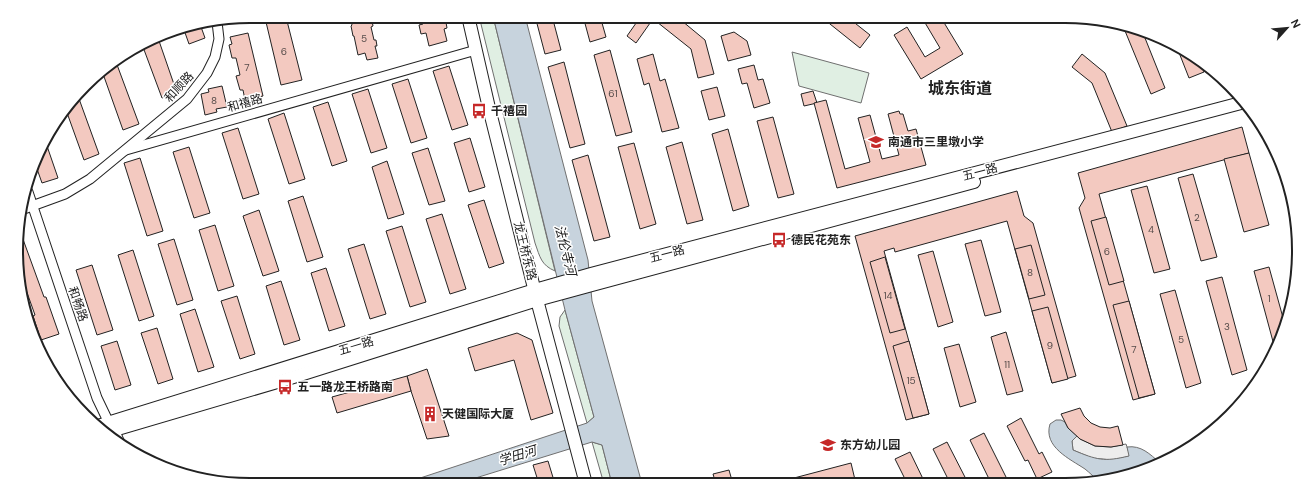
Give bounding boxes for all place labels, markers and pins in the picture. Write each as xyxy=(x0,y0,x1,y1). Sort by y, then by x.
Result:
bus stop icon: 千禧园 xyxy=(470,102,488,120)
place label: 千禧园 xyxy=(491,103,527,119)
school or university icon: 南通市三里墩小学 xyxy=(867,133,885,151)
place label: 南通市三里墩小学 xyxy=(888,134,984,150)
bus stop icon: 德民花苑东 xyxy=(770,231,788,249)
place label: 德民花苑东 xyxy=(791,232,851,248)
bus stop icon: 五一路龙王桥路南 xyxy=(276,378,294,396)
place label: 五一路龙王桥路南 xyxy=(297,379,393,395)
building icon: 天健国际大厦 xyxy=(421,405,439,423)
place label: 天健国际大厦 xyxy=(442,406,514,422)
school or university icon: 东方幼儿园 xyxy=(819,436,837,454)
place label: 东方幼儿园 xyxy=(840,437,900,453)

